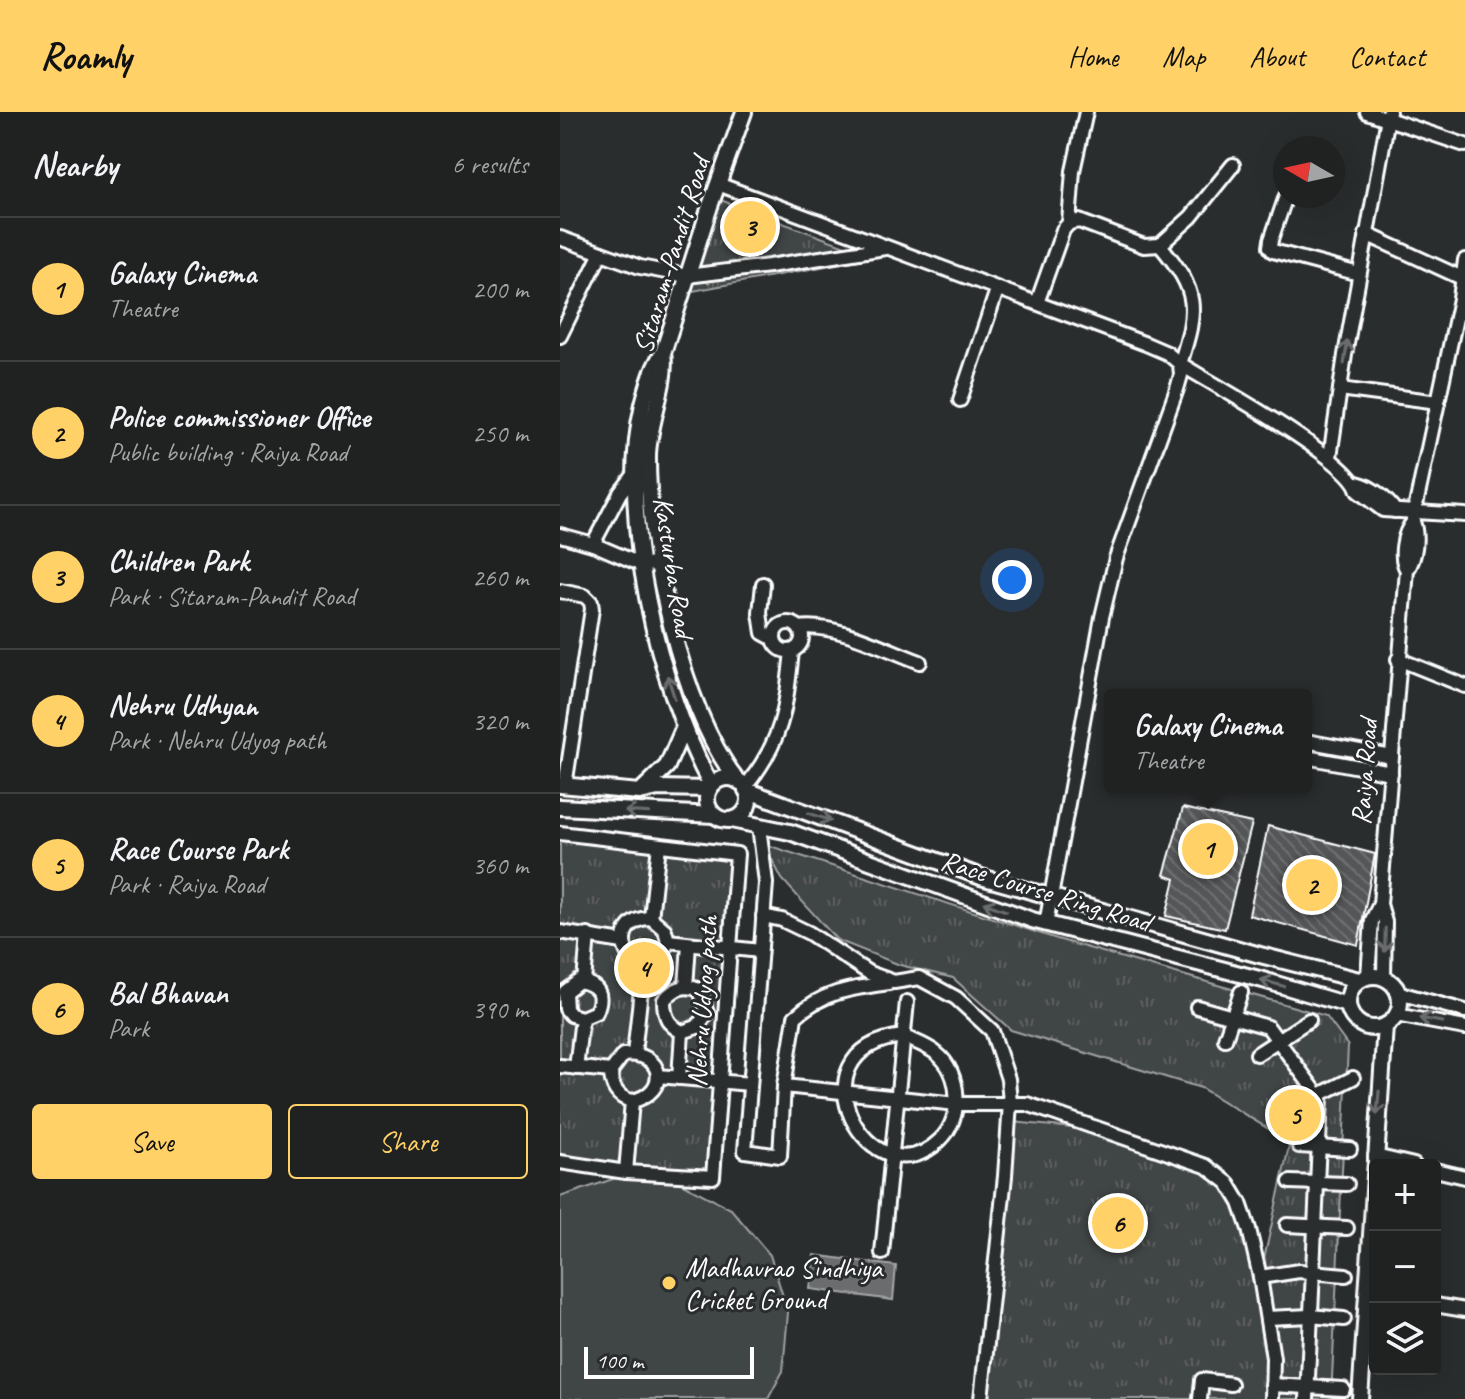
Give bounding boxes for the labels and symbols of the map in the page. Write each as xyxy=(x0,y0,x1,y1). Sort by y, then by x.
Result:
north arrow xyxy=(1273,136,1345,208)
street label: Sitaram-Pandit Road xyxy=(625,149,719,357)
pin: 3 xyxy=(724,197,776,257)
one-way arrow xyxy=(1339,340,1354,366)
street label: Kasturba Road xyxy=(646,494,703,644)
your location xyxy=(992,560,1032,600)
one-way arrow xyxy=(663,675,678,700)
street label: Raiya Road xyxy=(1343,714,1385,826)
one-way arrow xyxy=(624,804,651,819)
one-way arrow xyxy=(807,811,832,826)
pin: 1 xyxy=(1182,819,1234,879)
street label: Race Course Ring Road xyxy=(937,842,1159,941)
pin: 2 xyxy=(1286,855,1338,915)
one-way arrow xyxy=(983,899,1008,913)
street label: Nehru Udyog path xyxy=(679,913,726,1088)
one-way arrow xyxy=(1377,926,1392,953)
pin: 4 xyxy=(618,938,670,998)
one-way arrow xyxy=(1260,975,1286,990)
one-way arrow xyxy=(1419,1012,1444,1027)
pin: 5 xyxy=(1269,1085,1321,1145)
one-way arrow xyxy=(1371,1089,1386,1116)
pin: 6 xyxy=(1092,1193,1144,1253)
place label: Madhavrao Sindhiya Cricket Ground xyxy=(685,1250,884,1317)
marker: Madhavrao Sindhiya Cricket Ground xyxy=(660,1274,678,1292)
scale bar xyxy=(584,1343,754,1379)

